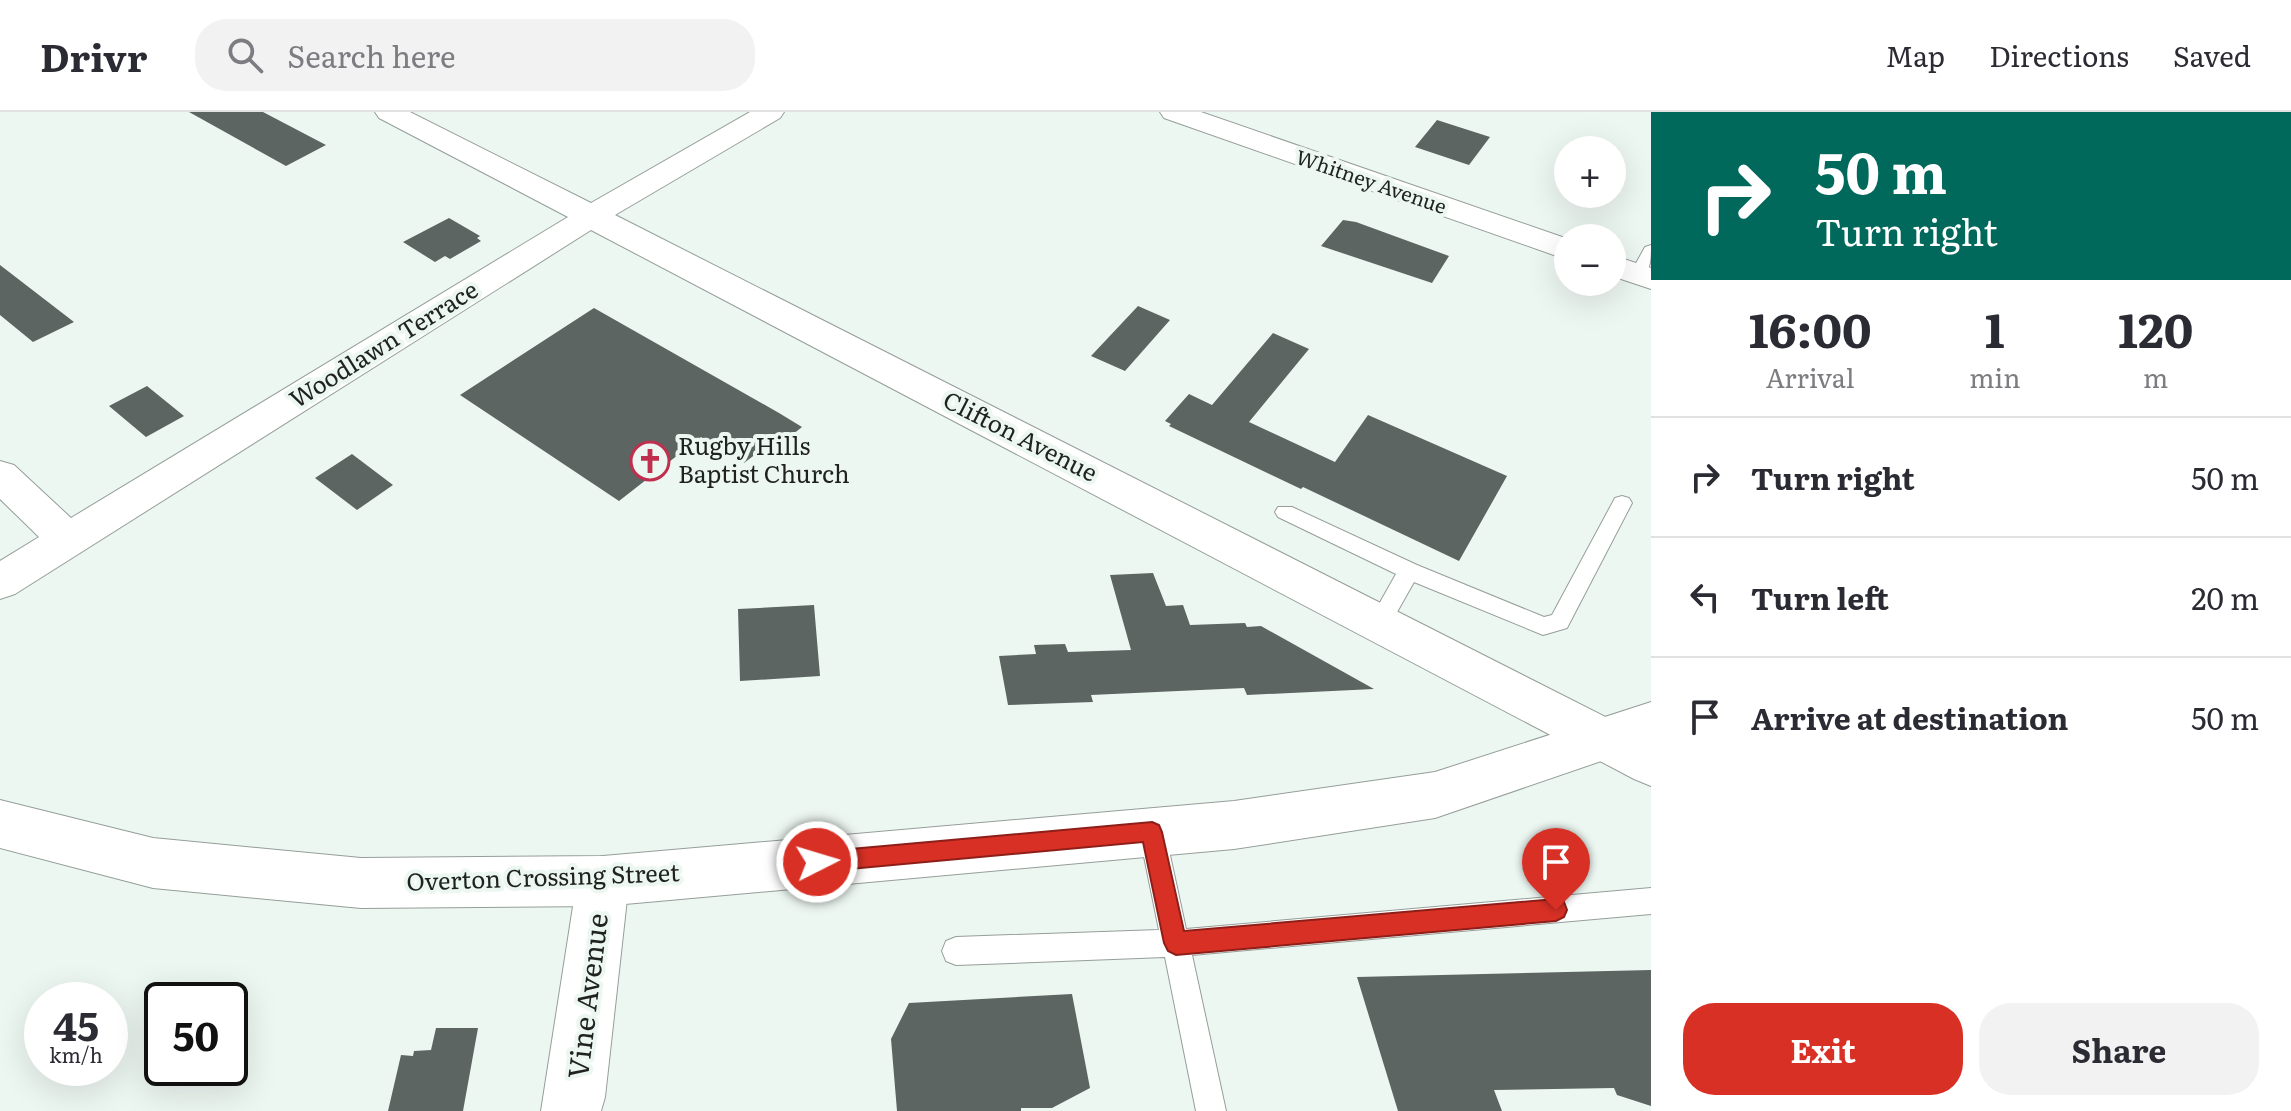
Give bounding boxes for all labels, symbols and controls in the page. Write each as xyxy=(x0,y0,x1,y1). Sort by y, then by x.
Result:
search box xyxy=(195,19,755,91)
text: Drivr xyxy=(40,27,147,84)
icon: search xyxy=(223,33,267,77)
text: Search here xyxy=(287,33,456,77)
text: Map xyxy=(1886,34,1945,76)
text: Directions xyxy=(1989,34,2129,76)
text: Saved xyxy=(2173,34,2251,76)
text: 50 m xyxy=(1815,128,1947,211)
map controls xyxy=(1554,136,1626,296)
button: + xyxy=(1554,136,1626,208)
street label: Whitney Avenue xyxy=(1292,140,1451,220)
icon: right xyxy=(1683,144,1787,248)
text: Turn right xyxy=(1815,204,1998,257)
button: − xyxy=(1554,224,1626,296)
street label: Woodlawn Terrace xyxy=(282,271,484,415)
text: 16:00 xyxy=(1749,292,1872,363)
text: 1 xyxy=(1985,292,2005,363)
text: 120 xyxy=(2118,292,2193,363)
text: Arrival xyxy=(1766,357,1855,396)
text: min xyxy=(1969,357,2020,396)
text: m xyxy=(2143,357,2168,396)
street label: Clifton Avenue xyxy=(938,381,1104,489)
place label: Rugby Hills Baptist Church xyxy=(678,427,850,490)
church icon: Rugby Hills Baptist Church xyxy=(629,440,671,482)
icon: right xyxy=(1683,455,1727,499)
text: Turn right xyxy=(1751,455,1915,499)
text: 50 m xyxy=(2191,455,2259,499)
icon: left xyxy=(1683,575,1727,619)
text: Turn left xyxy=(1751,575,1889,619)
text: 20 m xyxy=(2191,575,2259,619)
icon: arrive xyxy=(1683,695,1727,739)
text: Arrive at destination xyxy=(1751,695,2068,739)
text: 50 m xyxy=(2191,695,2259,739)
position arrow xyxy=(775,820,859,904)
pin xyxy=(1522,828,1590,910)
icon: arrive xyxy=(1534,840,1578,884)
street label: Overton Crossing Street xyxy=(406,853,680,898)
street label: Vine Avenue xyxy=(555,911,617,1081)
speed limit sign: 50 xyxy=(144,982,248,1086)
text: 45 xyxy=(53,994,99,1053)
button: Exit xyxy=(1683,1003,1963,1095)
button: Share xyxy=(1979,1003,2259,1095)
text: km/h xyxy=(49,1039,103,1069)

